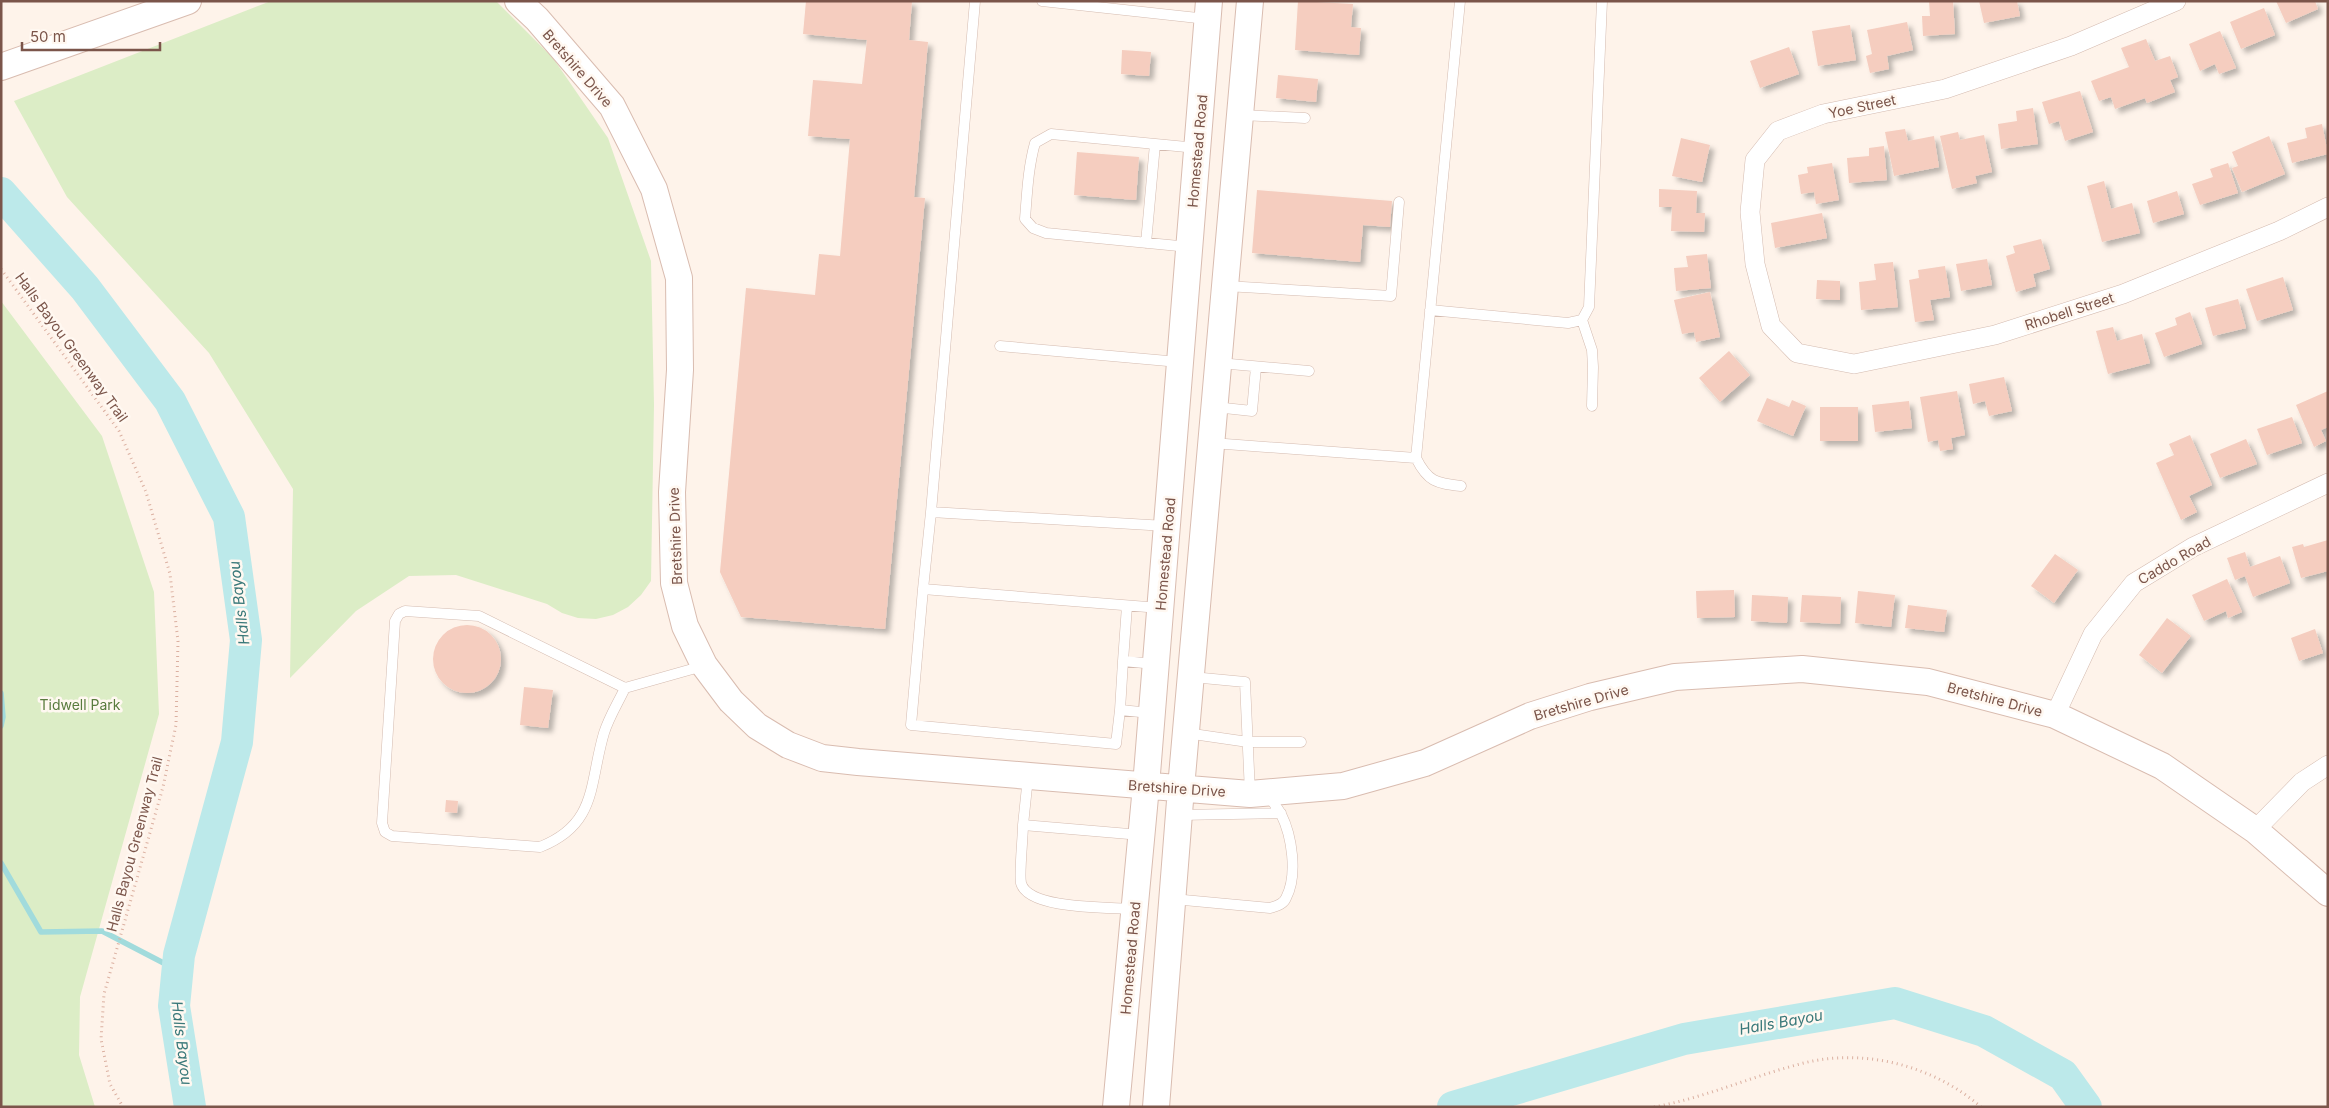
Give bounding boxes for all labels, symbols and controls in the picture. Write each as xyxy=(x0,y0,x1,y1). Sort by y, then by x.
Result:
scale bar xyxy=(22,20,160,52)
street label: Bretshire Drive xyxy=(540,26,616,110)
text: 50 m xyxy=(30,27,66,46)
street label: Yoe Street xyxy=(1827,90,1898,121)
street label: Homestead Road xyxy=(1184,94,1210,208)
street label: Halls Bayou Greenway Trail xyxy=(12,269,132,425)
street label: Rhobell Street xyxy=(2022,288,2116,333)
street label: Bretshire Drive xyxy=(665,487,685,585)
street label: Homestead Road xyxy=(1152,497,1178,611)
street label: Caddo Road xyxy=(2135,532,2213,588)
water label: Halls Bayou xyxy=(224,560,254,646)
street label: Bretshire Drive xyxy=(1946,678,2044,720)
street label: Bretshire Drive xyxy=(1532,680,1630,724)
park label: Tidwell Park xyxy=(39,696,121,713)
street label: Halls Bayou Greenway Trail xyxy=(102,755,166,933)
street label: Bretshire Drive xyxy=(1128,776,1226,800)
street label: Homestead Road xyxy=(1117,901,1143,1015)
water label: Halls Bayou xyxy=(167,1000,197,1086)
water label: Halls Bayou xyxy=(1738,1005,1824,1039)

